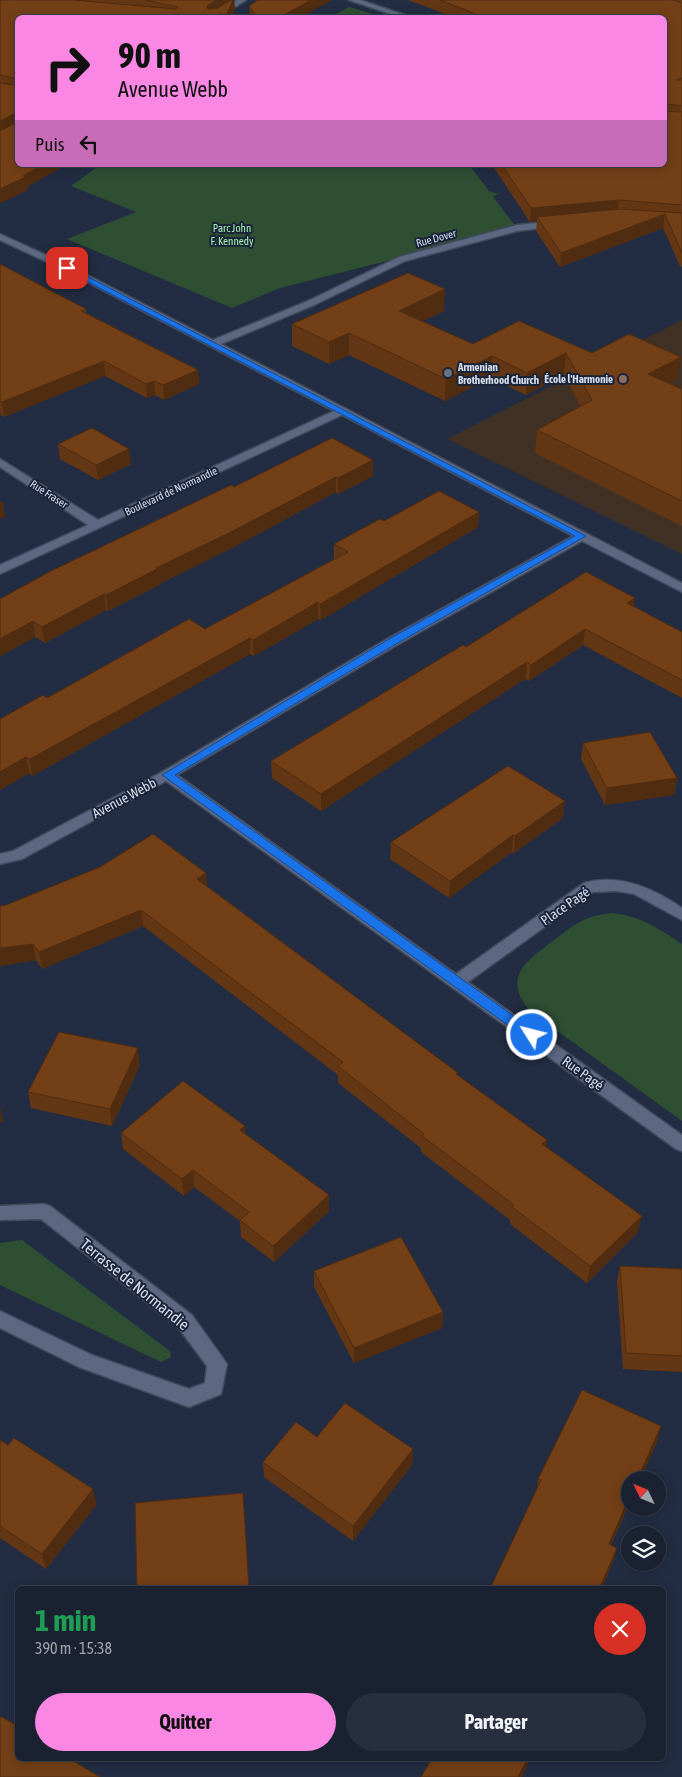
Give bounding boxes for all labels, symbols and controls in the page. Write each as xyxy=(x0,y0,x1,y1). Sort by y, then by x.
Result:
icon: right xyxy=(35,35,100,100)
text: 90 m xyxy=(118,35,181,75)
text: Avenue Webb xyxy=(118,76,228,102)
icon: left xyxy=(75,130,103,158)
text: Puis xyxy=(35,133,65,155)
park label: Parc John F. Kennedy xyxy=(211,222,254,247)
street label: Rue Dover xyxy=(415,227,458,249)
pin xyxy=(46,247,88,289)
icon: arrive xyxy=(53,254,81,282)
place label: Armenian Brotherhood Church xyxy=(457,361,539,386)
marker: Armenian Brotherhood Church xyxy=(442,367,454,379)
place label: École l'Harmonie xyxy=(544,373,613,385)
marker: École l'Harmonie xyxy=(617,373,629,385)
street label: Boulevard de Normandie xyxy=(123,464,219,518)
street label: Rue Fraser xyxy=(28,478,70,511)
street label: Avenue Webb xyxy=(89,774,159,822)
street label: Place Pagé xyxy=(538,883,592,929)
position arrow xyxy=(505,1008,557,1060)
street label: Rue Pagé xyxy=(559,1053,607,1093)
street label: Terrasse de Normandie xyxy=(77,1235,193,1333)
north arrow xyxy=(621,1471,666,1516)
map controls xyxy=(621,1471,666,1571)
button: layers xyxy=(621,1526,666,1571)
text: 1 min xyxy=(35,1603,96,1637)
button: close xyxy=(594,1603,646,1655)
text: 390 m · 15:38 xyxy=(35,1639,112,1657)
button: Quitter xyxy=(35,1693,336,1751)
button: Partager xyxy=(346,1693,646,1751)

